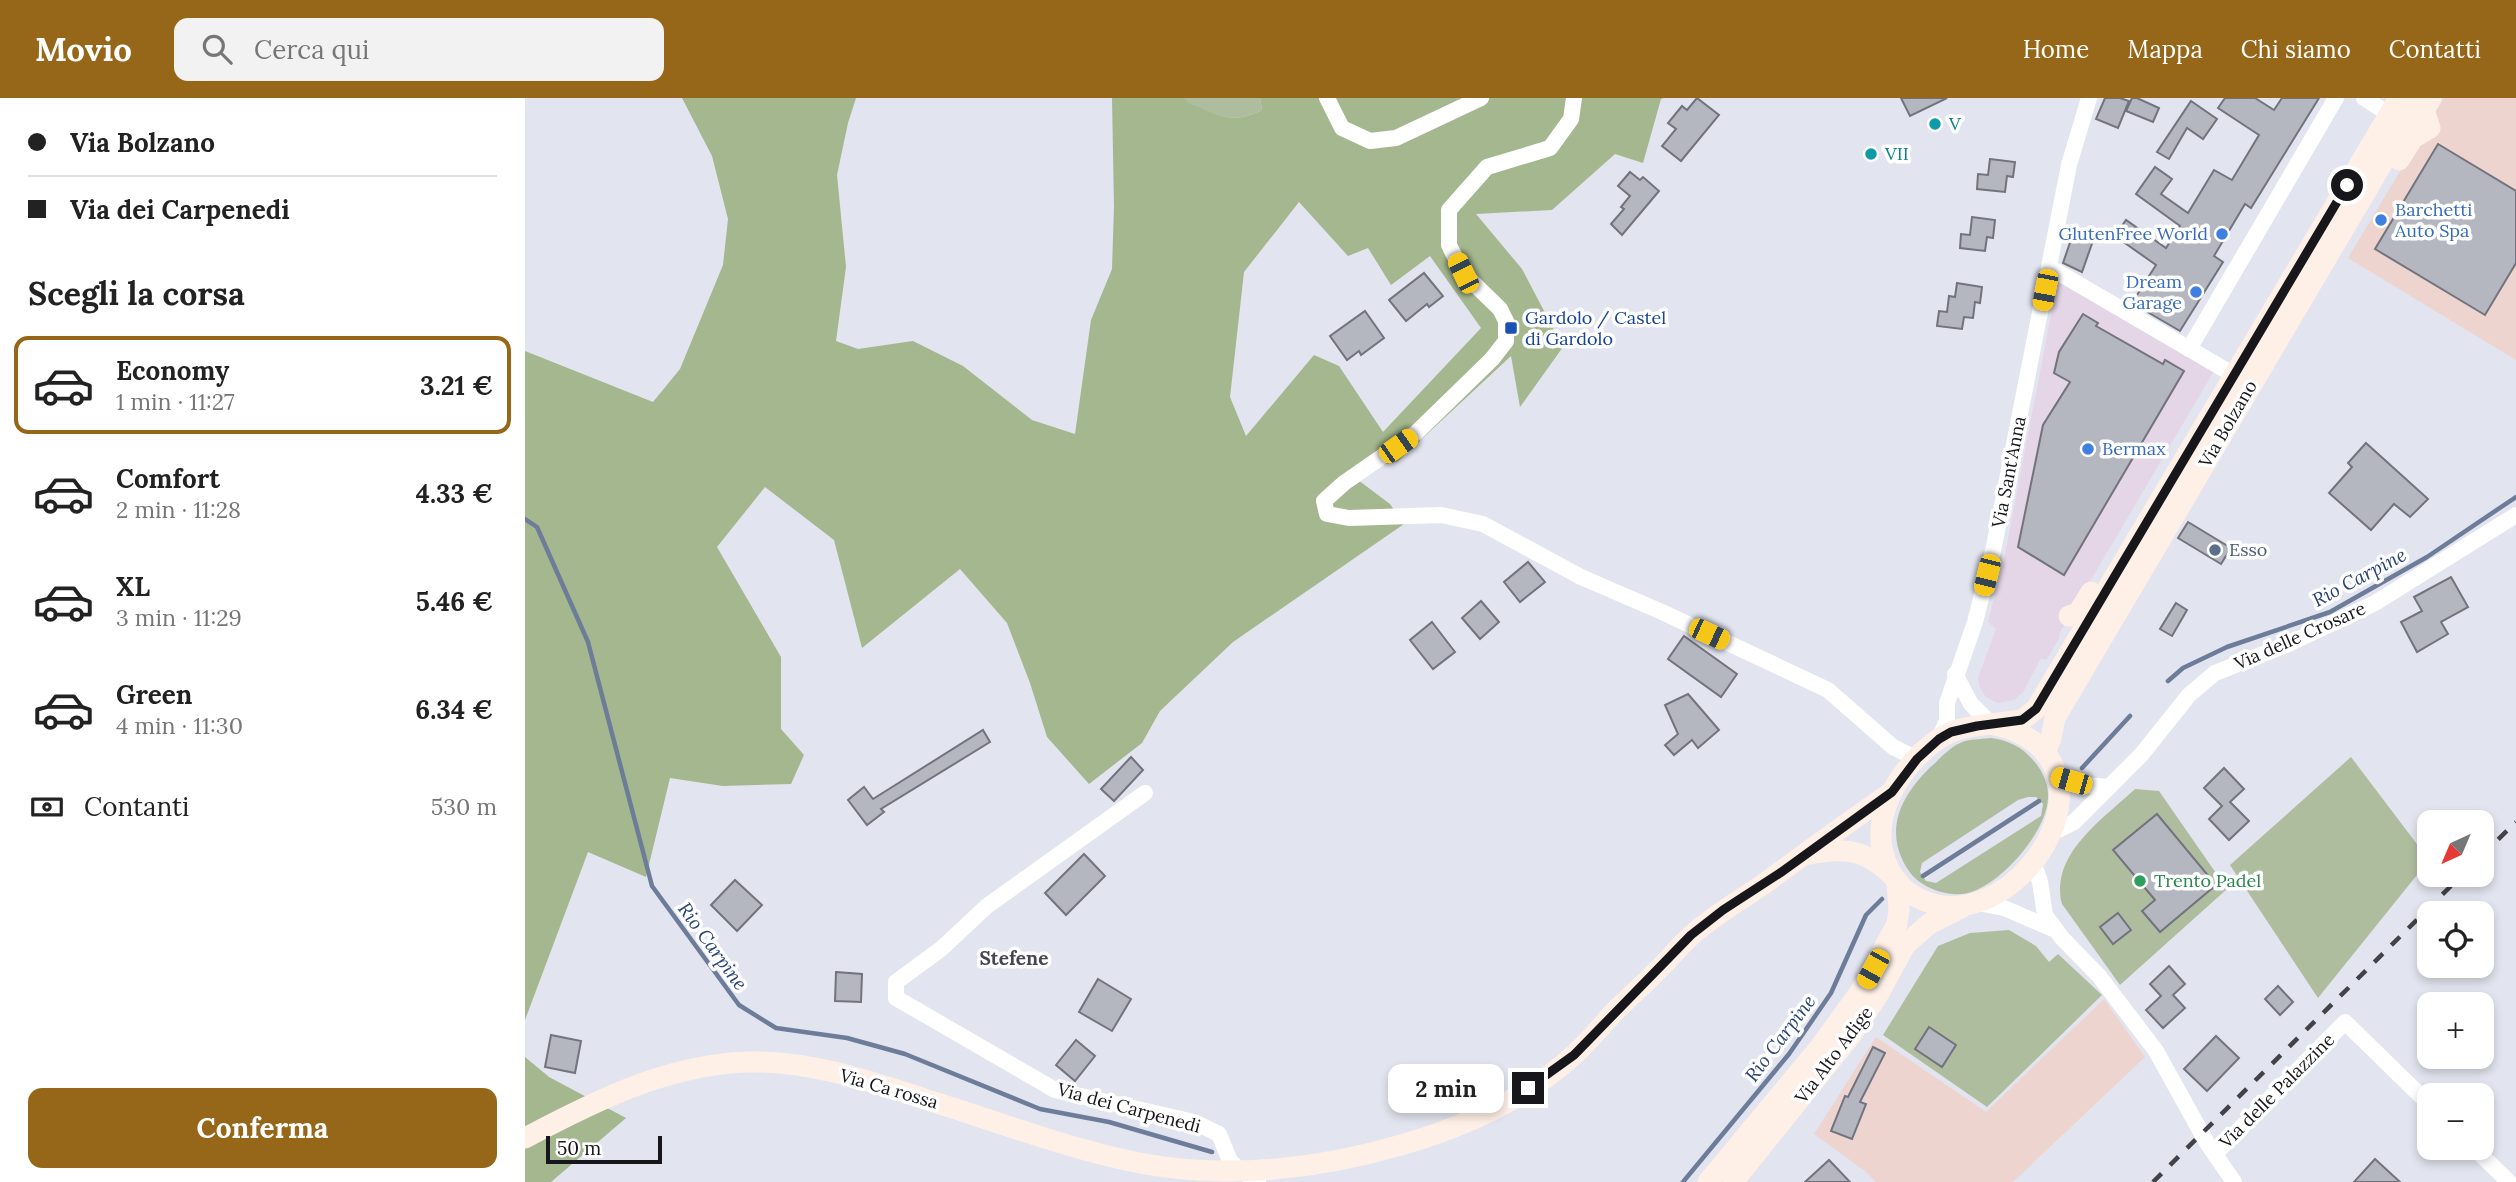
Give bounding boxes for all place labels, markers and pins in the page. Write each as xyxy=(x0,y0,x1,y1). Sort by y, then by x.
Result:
place label: V xyxy=(1948,112,1962,135)
marker: V xyxy=(1927,116,1943,132)
place label: VII xyxy=(1884,142,1909,165)
marker: VII xyxy=(1863,146,1879,162)
place label: Barchetti Auto Spa xyxy=(2394,198,2472,242)
marker: Barchetti Auto Spa xyxy=(2373,212,2389,228)
place label: GlutenFree World xyxy=(2058,222,2208,245)
marker: GlutenFree World xyxy=(2214,226,2230,242)
place label: Dream Garage xyxy=(2122,270,2182,314)
marker: Dream Garage xyxy=(2188,284,2204,300)
place label: Gardolo / Castel di Gardolo xyxy=(1525,306,1666,350)
marker: Gardolo / Castel di Gardolo xyxy=(1503,320,1519,336)
place label: Bermax xyxy=(2102,437,2166,460)
marker: Bermax xyxy=(2080,441,2096,457)
place label: Esso xyxy=(2229,538,2267,561)
marker: Esso xyxy=(2207,542,2223,558)
place label: Trento Padel xyxy=(2154,869,2261,892)
marker: Trento Padel xyxy=(2132,873,2148,889)

